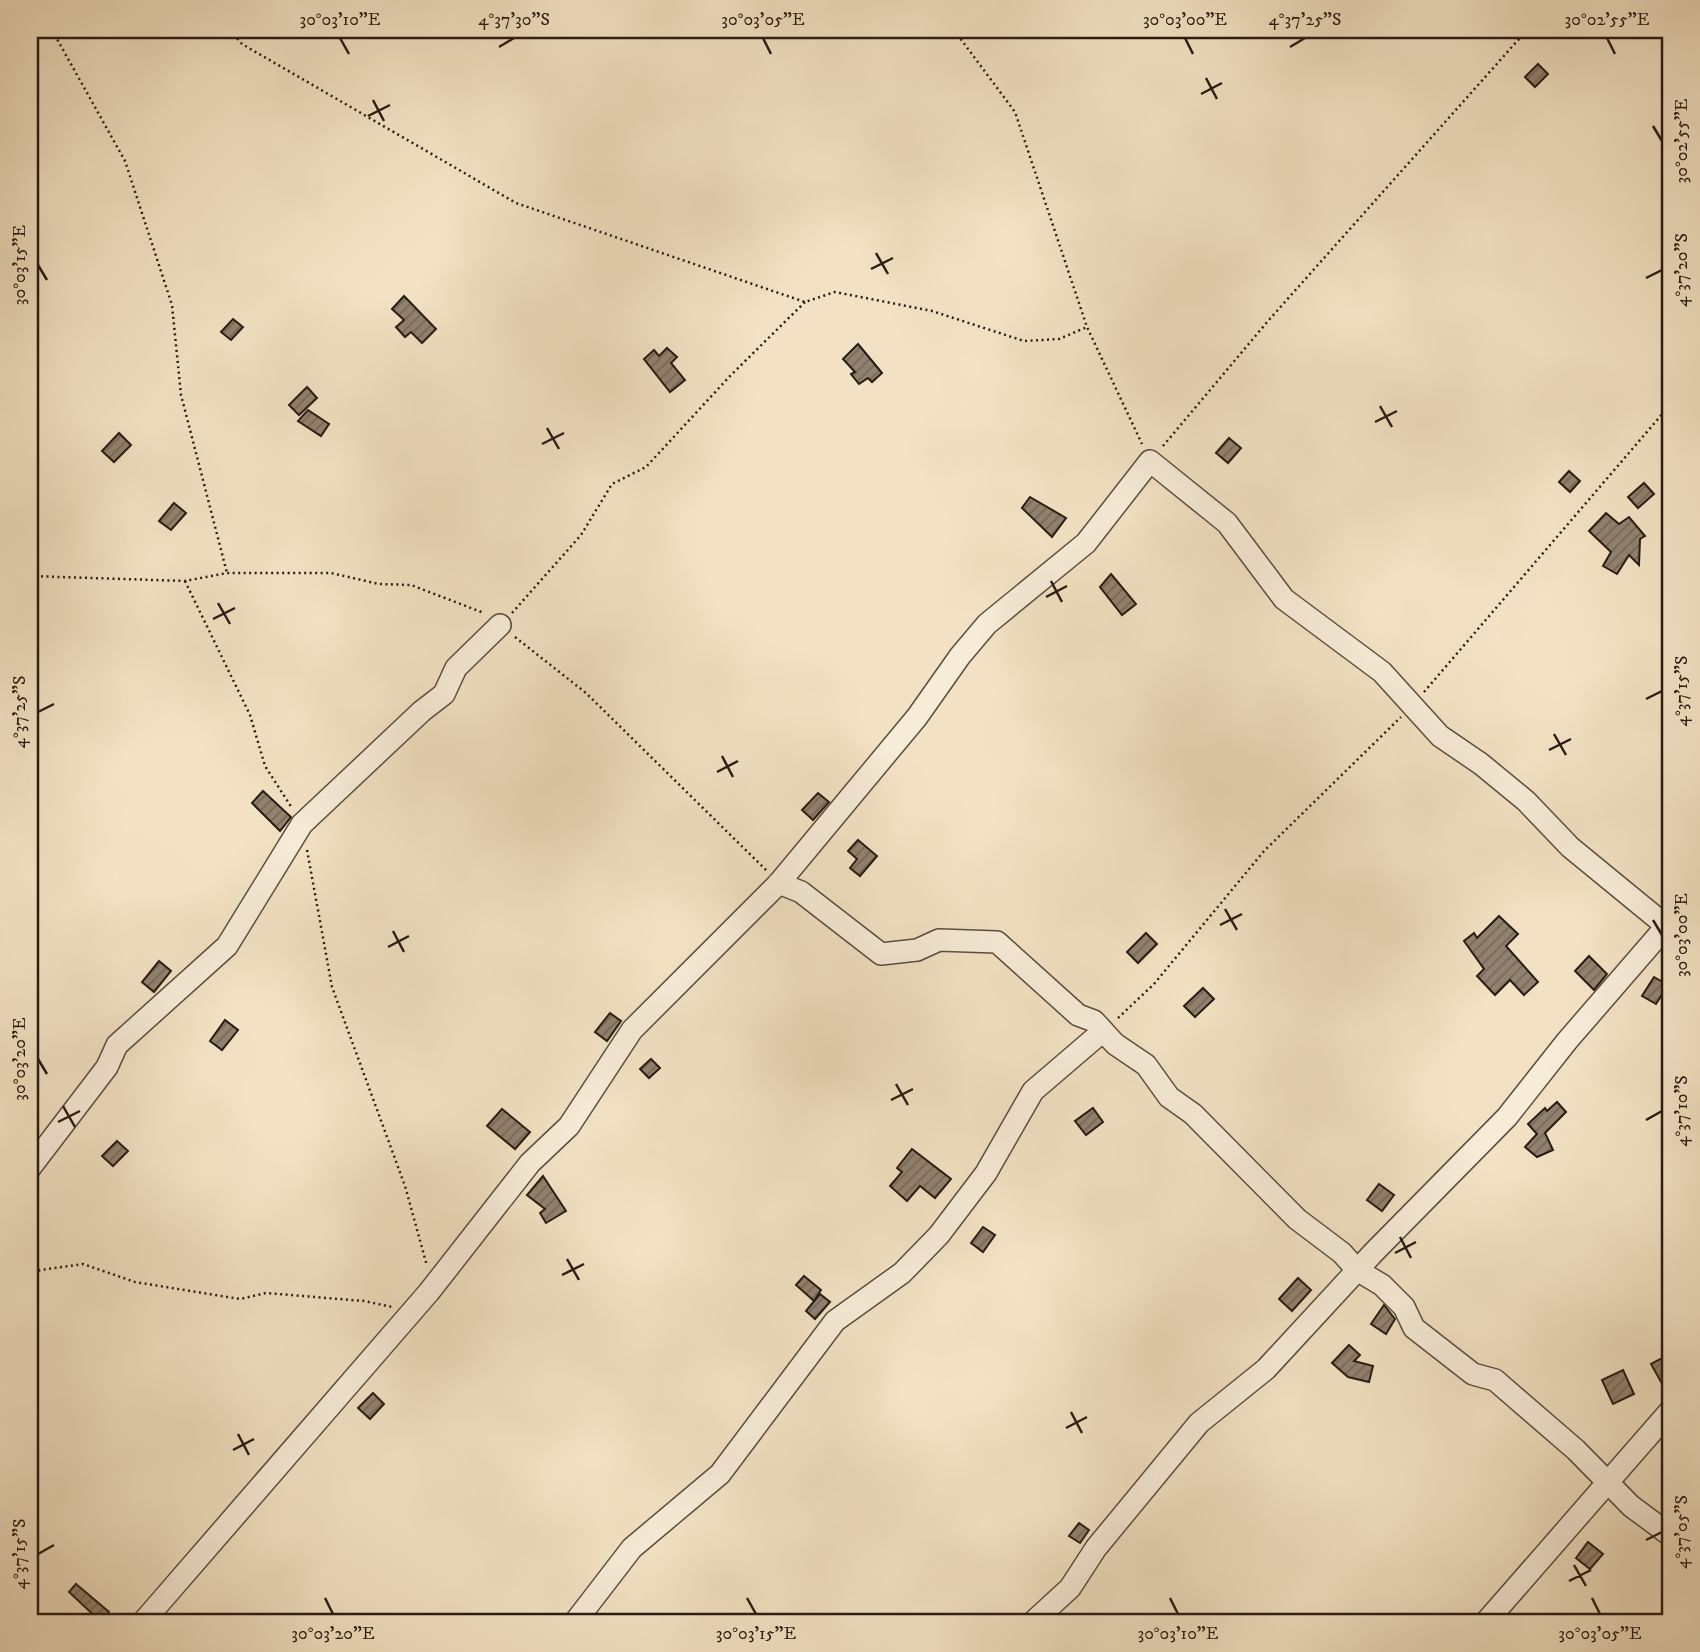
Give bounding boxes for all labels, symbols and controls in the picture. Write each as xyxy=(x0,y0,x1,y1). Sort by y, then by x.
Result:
text: 30°03'10"E xyxy=(299,9,381,31)
text: 4°37'30"S xyxy=(478,9,550,31)
text: 30°03'05"E xyxy=(721,9,805,31)
text: 30°03'00"E xyxy=(1143,9,1227,31)
text: 4°37'25"S xyxy=(1269,9,1341,31)
text: 30°02'55"E xyxy=(1565,9,1650,31)
text: 30°02'55"E xyxy=(1671,98,1693,183)
text: 30°03'15"E xyxy=(9,225,31,305)
text: 4°37'20"S xyxy=(1671,233,1693,307)
text: 4°37'15"S xyxy=(1671,656,1693,726)
text: 4°37'25"S xyxy=(9,676,31,748)
text: 30°03'00"E xyxy=(1671,893,1693,977)
text: 30°03'20"E xyxy=(9,1017,31,1101)
text: 4°37'10"S xyxy=(1671,1075,1693,1147)
text: 4°37'05"S xyxy=(1671,1495,1693,1569)
text: 4°37'15"S xyxy=(9,1519,31,1589)
text: 30°03'20"E xyxy=(291,1623,375,1645)
text: 30°03'15"E xyxy=(716,1623,796,1645)
text: 30°03'10"E xyxy=(1137,1623,1219,1645)
text: 30°03'05"E xyxy=(1558,1623,1642,1645)

